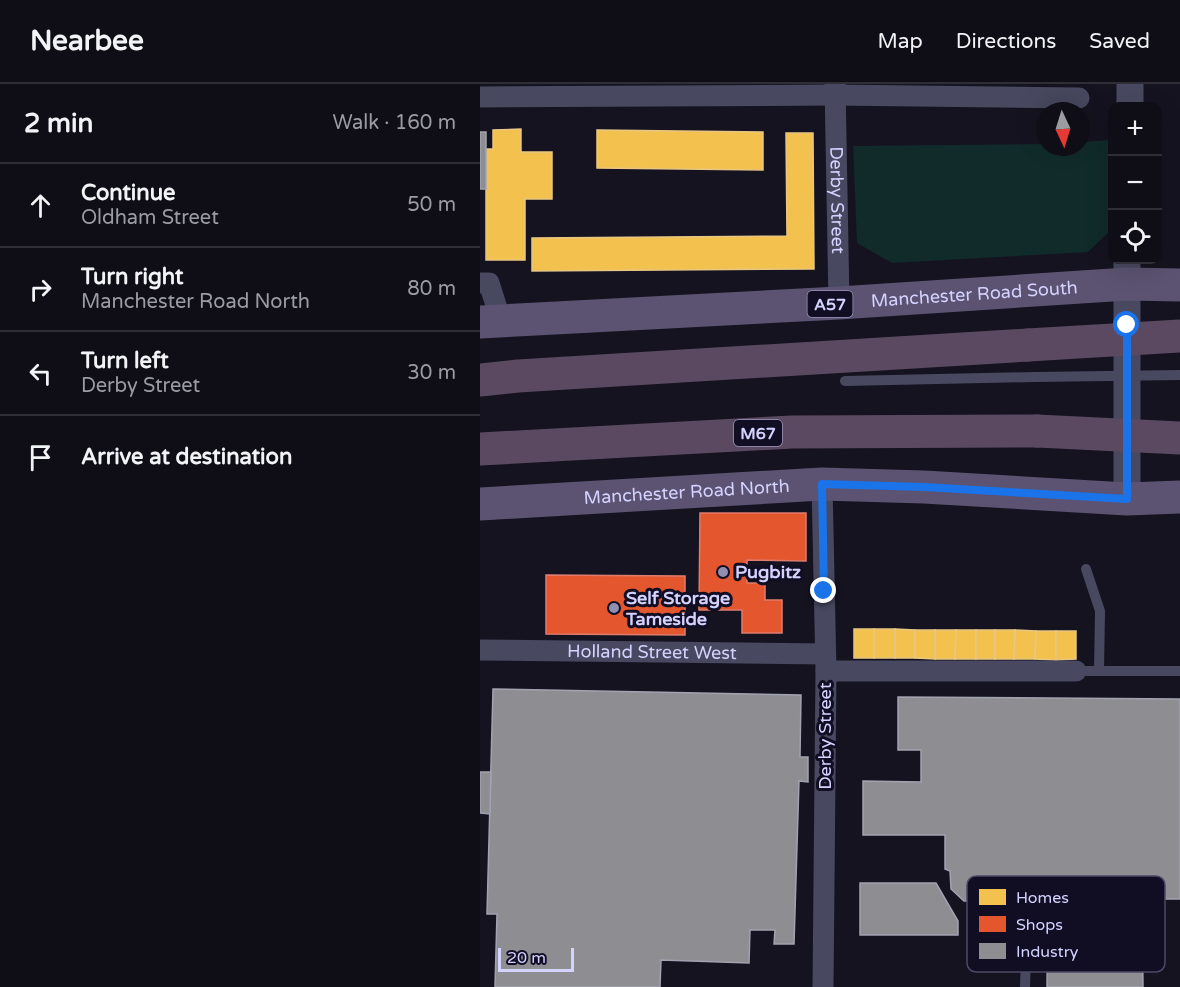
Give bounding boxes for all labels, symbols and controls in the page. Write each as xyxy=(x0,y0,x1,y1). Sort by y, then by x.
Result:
text: Nearbee xyxy=(30,24,144,58)
text: Map xyxy=(877,29,923,54)
text: Directions xyxy=(956,29,1056,54)
text: Saved xyxy=(1089,29,1150,54)
north arrow xyxy=(1036,102,1090,156)
map controls xyxy=(1108,102,1162,264)
button: + xyxy=(1108,102,1162,156)
text: 2 min xyxy=(24,108,93,139)
text: Walk · 160 m xyxy=(333,111,456,135)
street label: Derby Street xyxy=(825,146,849,254)
button: − xyxy=(1108,156,1162,210)
text: Continue xyxy=(81,180,176,206)
icon: ahead xyxy=(24,189,57,222)
text: 50 m xyxy=(407,193,456,217)
text: Oldham Street xyxy=(81,206,219,230)
button: locate xyxy=(1108,210,1162,264)
text: Turn right xyxy=(81,264,183,290)
icon: right xyxy=(24,273,57,306)
street label: Manchester Road South xyxy=(870,276,1078,312)
text: 80 m xyxy=(407,277,456,301)
text: Manchester Road North xyxy=(81,290,310,314)
road number: A57 xyxy=(808,291,852,317)
route start xyxy=(1113,311,1139,337)
text: Turn left xyxy=(81,348,169,374)
icon: left xyxy=(24,357,57,390)
text: 30 m xyxy=(407,361,456,385)
text: Derby Street xyxy=(81,374,200,398)
road number: M67 xyxy=(734,420,782,446)
icon: arrive xyxy=(24,441,57,474)
text: Arrive at destination xyxy=(81,444,292,470)
street label: Manchester Road North xyxy=(583,475,790,509)
place label: Pugbitz xyxy=(735,561,801,583)
marker: Pugbitz xyxy=(716,565,730,579)
route end xyxy=(810,577,836,603)
place label: Self Storage Tameside xyxy=(625,587,730,630)
marker: Self Storage Tameside xyxy=(607,601,621,615)
street label: Holland Street West xyxy=(567,640,737,664)
street label: Derby Street xyxy=(814,682,836,790)
legend xyxy=(967,876,1165,972)
text: Homes xyxy=(1016,888,1069,908)
text: Shops xyxy=(1016,915,1063,935)
text: Industry xyxy=(1016,942,1079,962)
scale bar xyxy=(498,945,574,972)
text: 20 m xyxy=(507,948,546,968)

